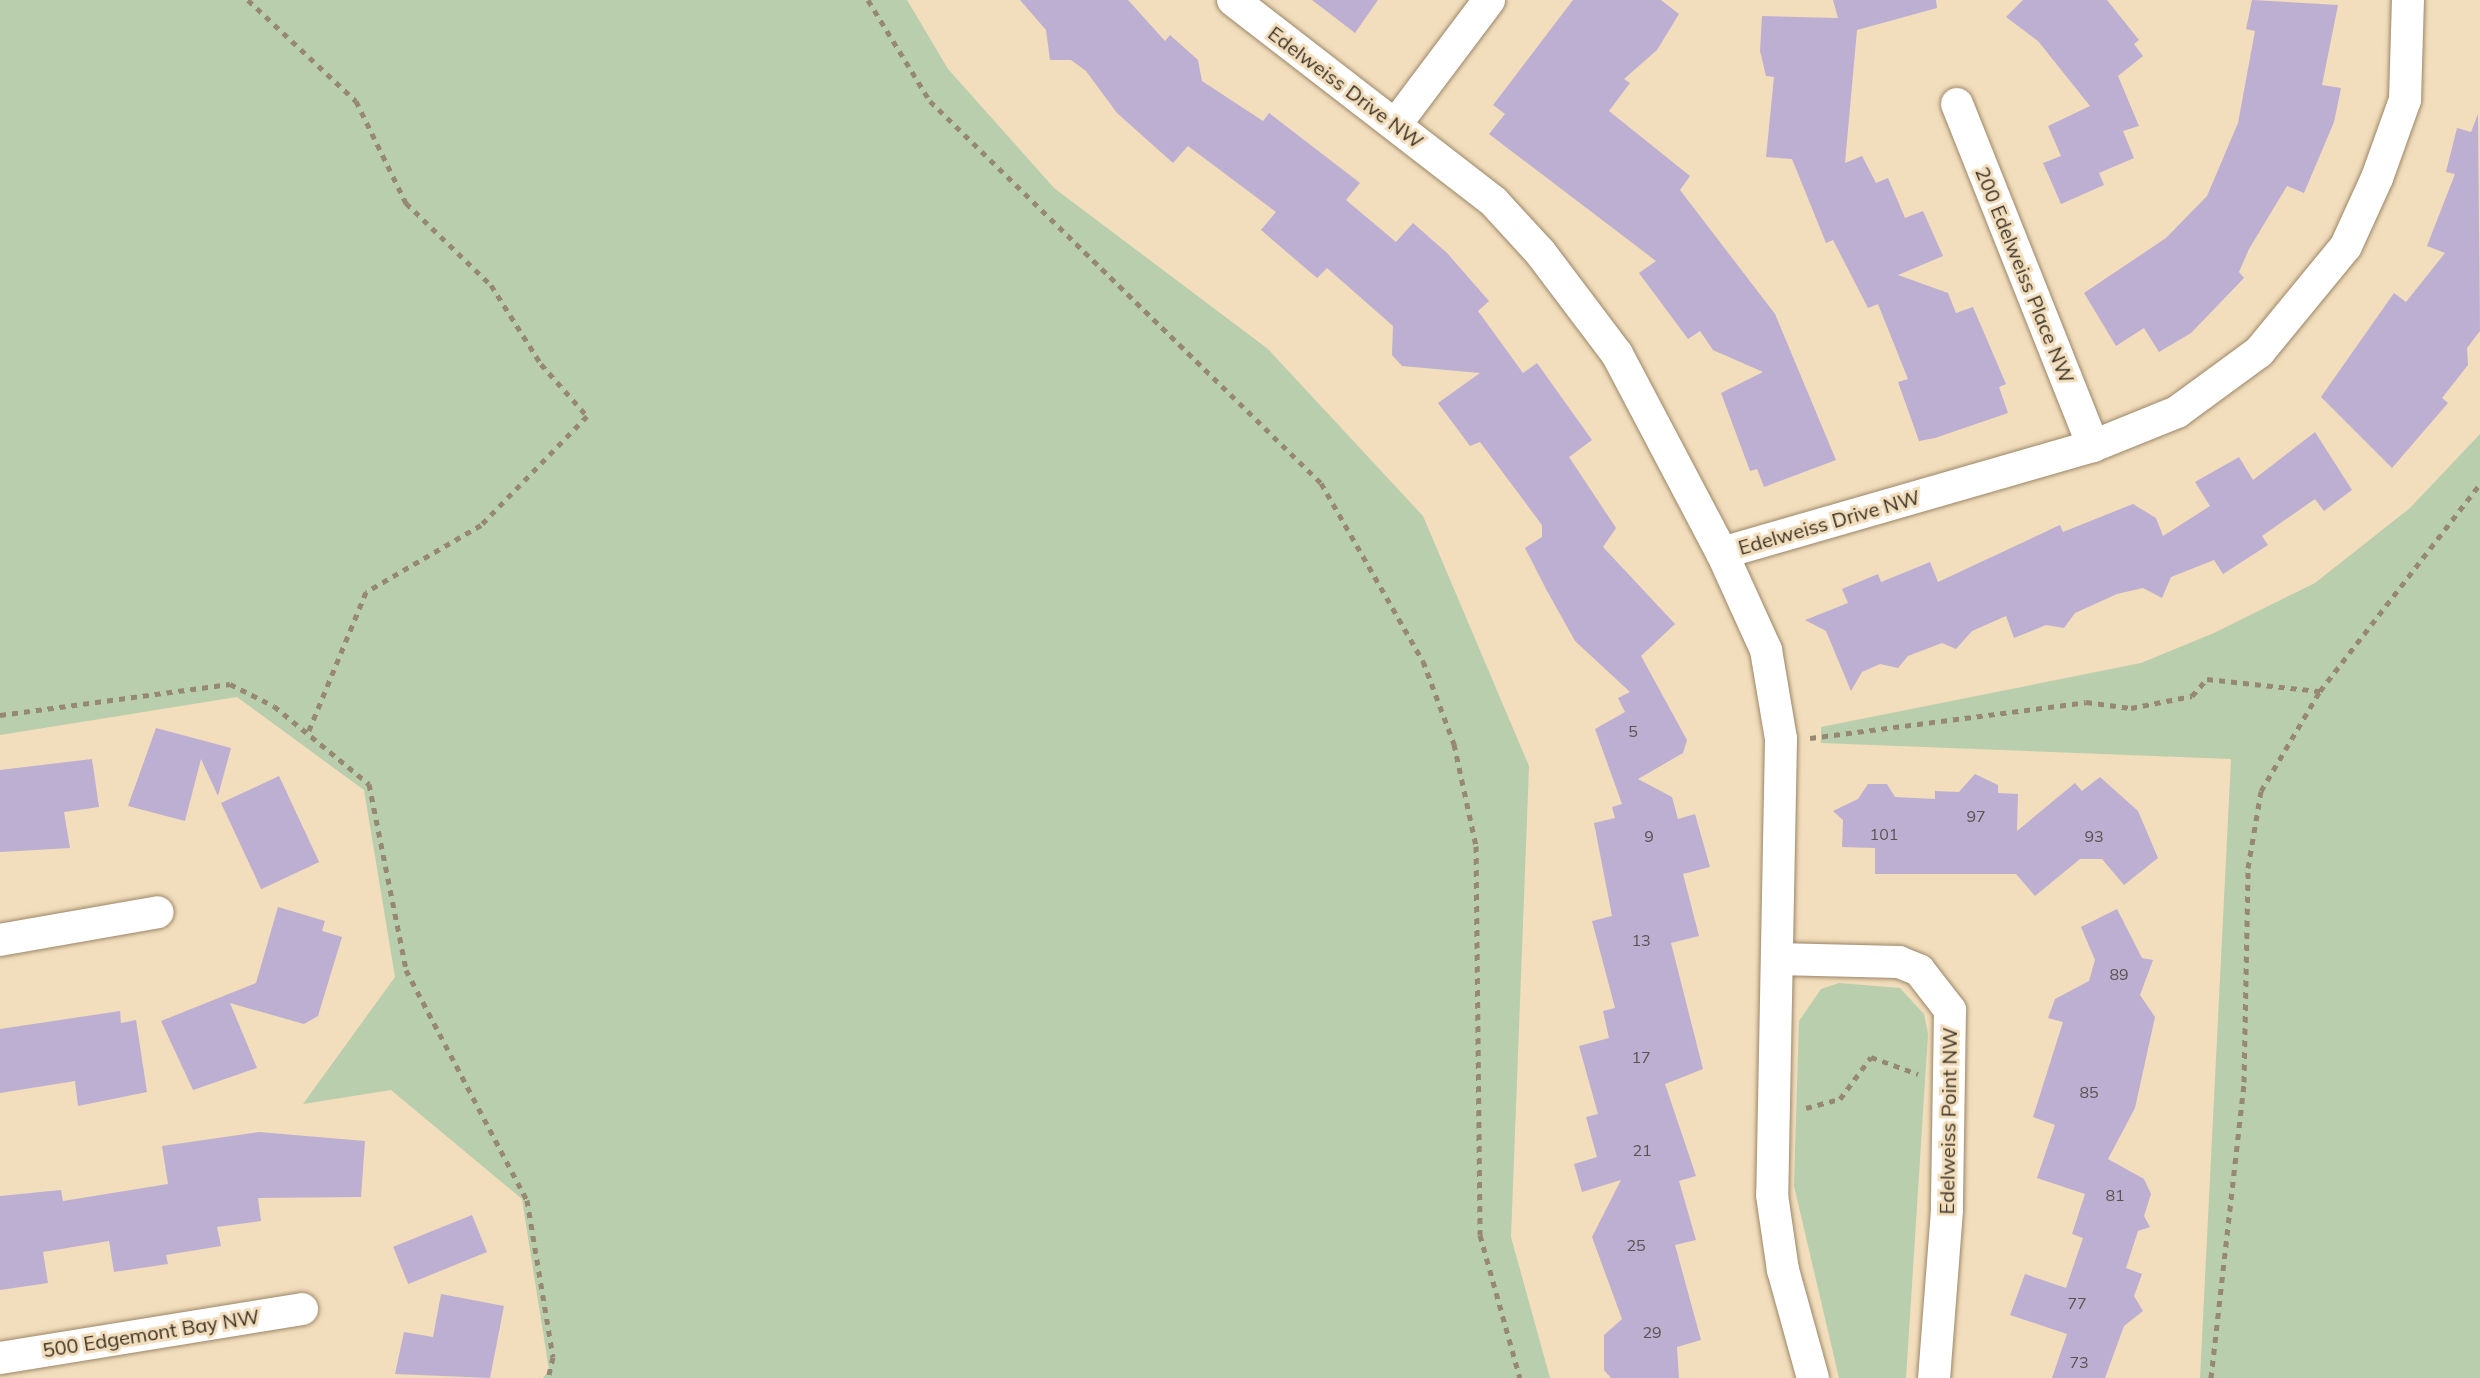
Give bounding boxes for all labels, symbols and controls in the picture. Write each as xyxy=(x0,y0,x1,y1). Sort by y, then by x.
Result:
street label: Edelweiss Drive NW xyxy=(1264,21,1428,153)
street label: 200 Edelweiss Place NW xyxy=(1971,163,2079,387)
street label: Edelweiss Drive NW xyxy=(1735,485,1923,559)
house number: 5 xyxy=(1628,721,1638,741)
house number: 97 xyxy=(1966,806,1986,826)
house number: 101 xyxy=(1870,824,1898,844)
house number: 9 xyxy=(1644,826,1654,846)
house number: 93 xyxy=(2084,826,2104,846)
house number: 13 xyxy=(1631,930,1651,950)
house number: 89 xyxy=(2109,964,2129,984)
street label: Edelweiss Point NW xyxy=(1934,1027,1962,1215)
house number: 17 xyxy=(1631,1047,1651,1067)
house number: 85 xyxy=(2079,1082,2099,1102)
house number: 21 xyxy=(1632,1140,1652,1160)
house number: 81 xyxy=(2105,1185,2125,1205)
house number: 25 xyxy=(1626,1235,1646,1255)
house number: 77 xyxy=(2067,1293,2087,1313)
street label: 500 Edgemont Bay NW xyxy=(41,1304,261,1362)
house number: 29 xyxy=(1642,1322,1662,1342)
house number: 73 xyxy=(2069,1352,2089,1372)

